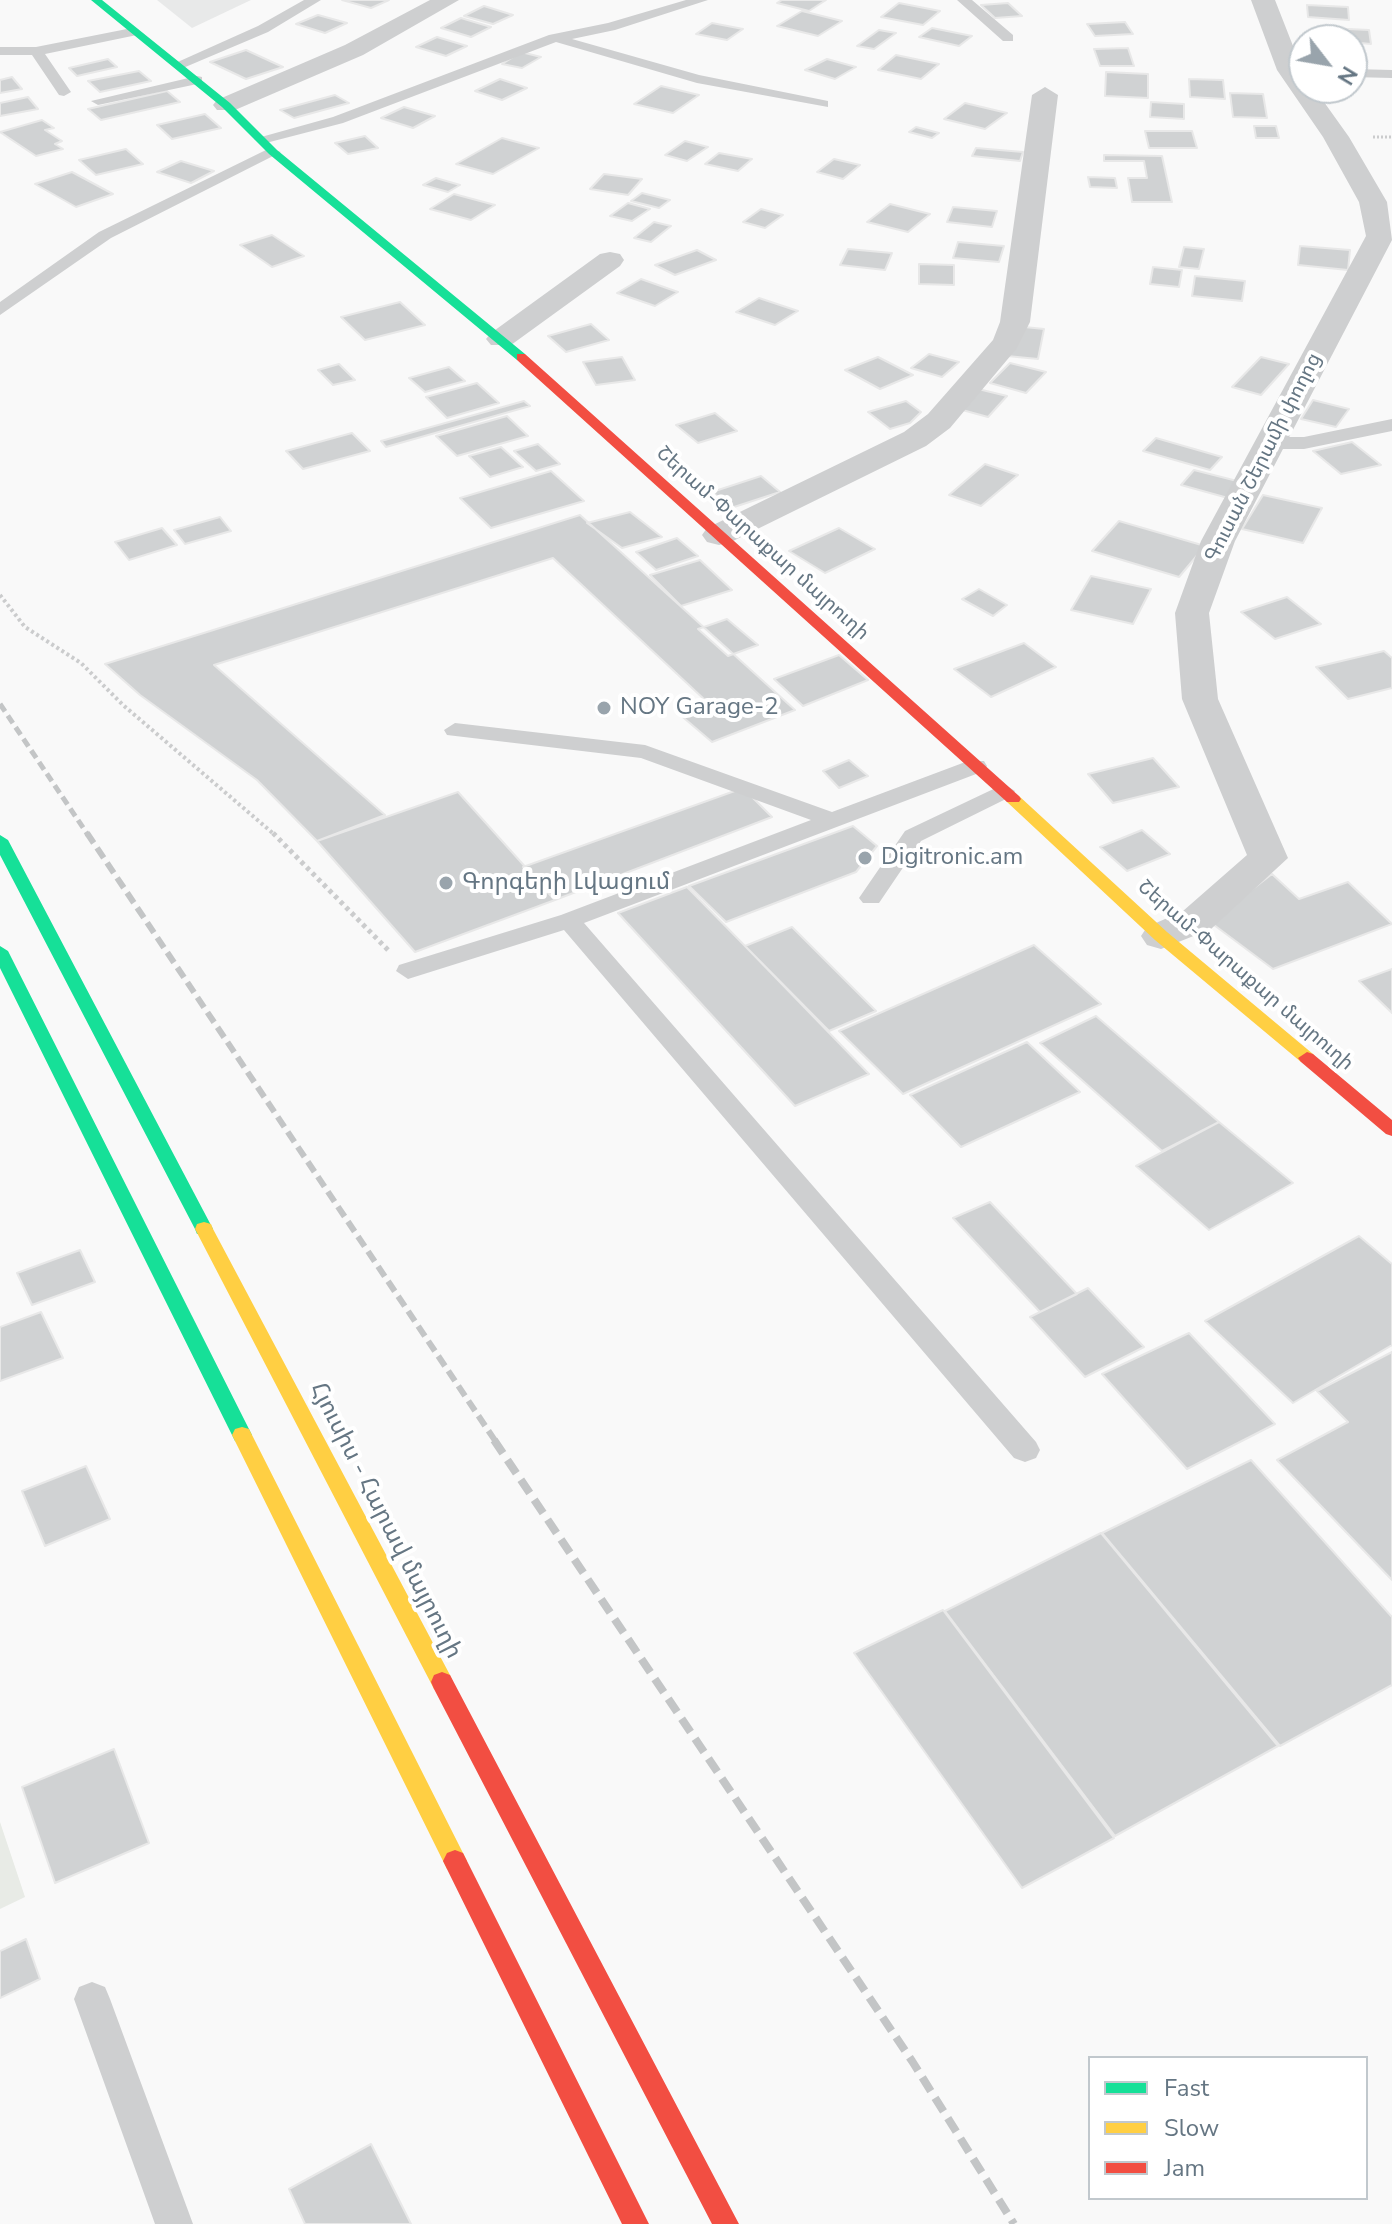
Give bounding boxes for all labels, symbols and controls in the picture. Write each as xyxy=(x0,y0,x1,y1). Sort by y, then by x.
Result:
north arrow xyxy=(1288,24,1368,104)
text: N xyxy=(1330,61,1364,90)
street label: Գուսան Շերամի փողոց xyxy=(1201,349,1327,567)
street label: Շերամ-Փարաքար մայրուղի xyxy=(651,442,873,646)
place label: NOY Garage-2 xyxy=(620,694,779,722)
marker: NOY Garage-2 xyxy=(595,699,613,717)
place label: Digitronic.am xyxy=(881,844,1023,872)
marker: Digitronic.am xyxy=(856,849,874,867)
place label: Գորգերի Լվացում xyxy=(462,869,670,897)
marker: Գորգերի Լվացում xyxy=(437,874,455,892)
street label: Շերամ-Փարաքար մայրուղի xyxy=(1132,876,1358,1076)
street label: Հյուսիս - Հարավ մայրուղի xyxy=(303,1378,467,1664)
legend xyxy=(1088,2056,1368,2200)
text: Fast xyxy=(1164,2072,1209,2104)
text: Slow xyxy=(1164,2112,1219,2144)
text: Jam xyxy=(1164,2152,1205,2184)

